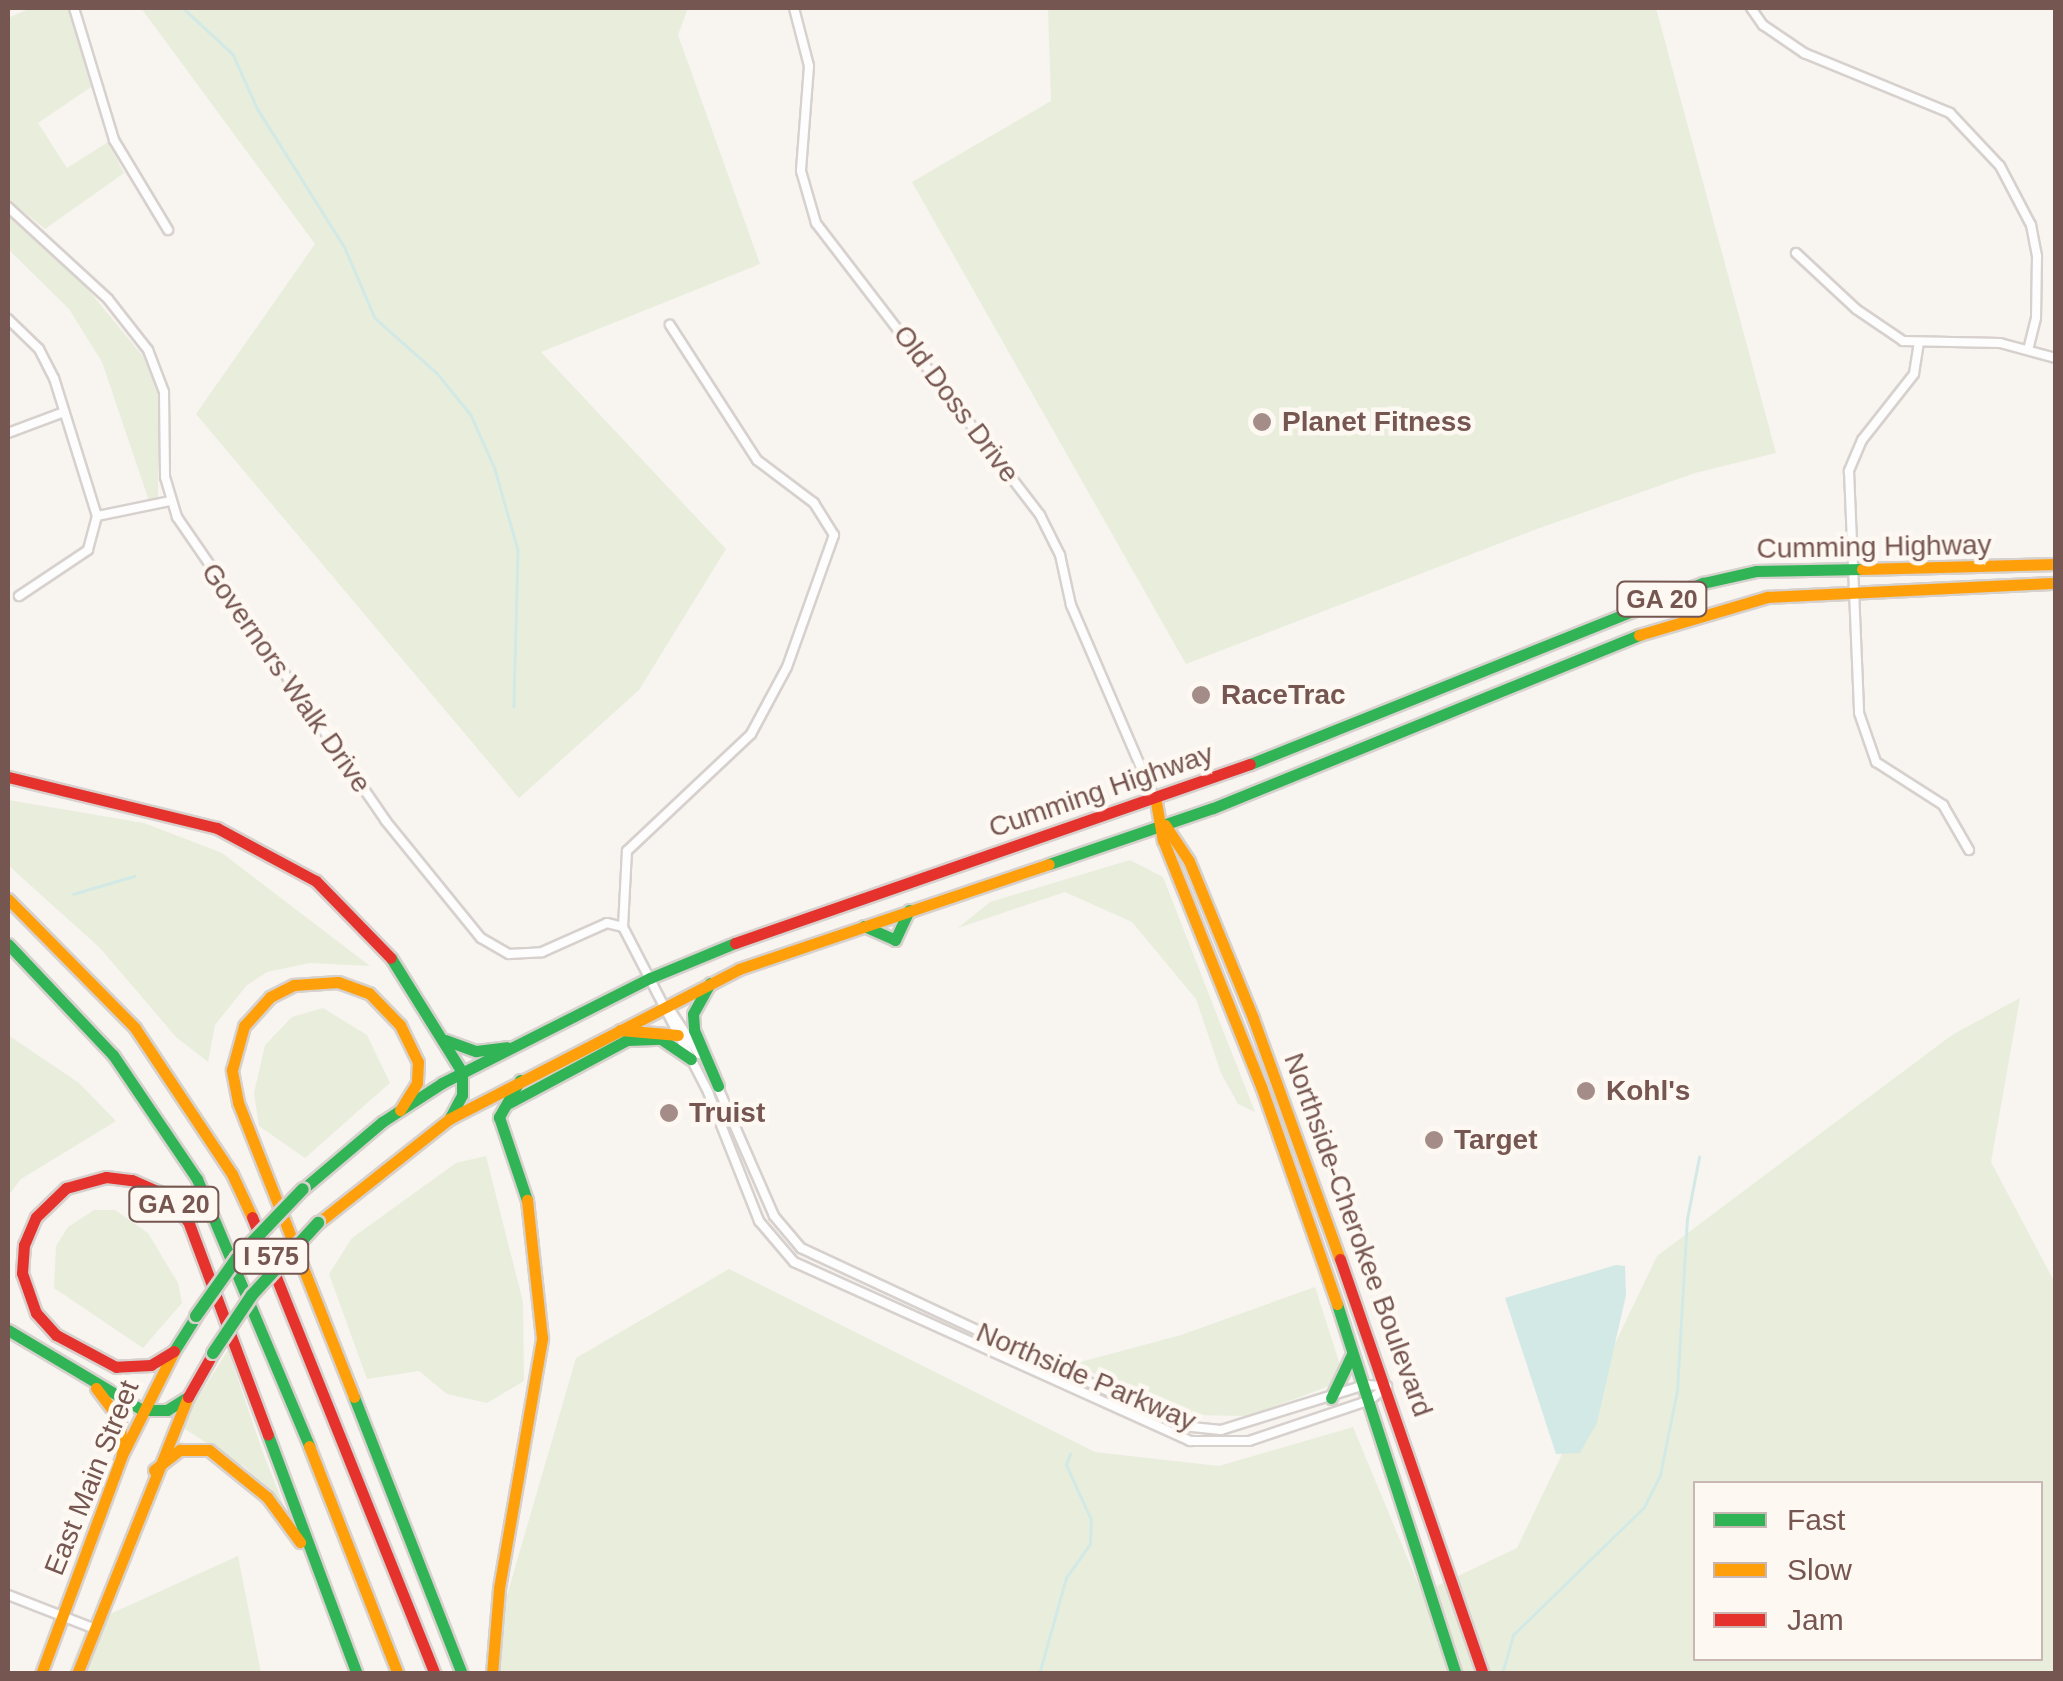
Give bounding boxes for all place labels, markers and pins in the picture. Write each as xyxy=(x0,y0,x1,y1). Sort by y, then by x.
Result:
place label: Planet Fitness xyxy=(1282,405,1472,439)
marker: Planet Fitness xyxy=(1251,411,1273,433)
place label: RaceTrac xyxy=(1221,678,1346,712)
marker: RaceTrac xyxy=(1190,684,1212,706)
place label: Kohl's xyxy=(1606,1074,1690,1108)
marker: Kohl's xyxy=(1575,1080,1597,1102)
place label: Truist xyxy=(689,1096,765,1130)
marker: Truist xyxy=(658,1102,680,1124)
place label: Target xyxy=(1454,1123,1537,1157)
marker: Target xyxy=(1423,1129,1445,1151)

